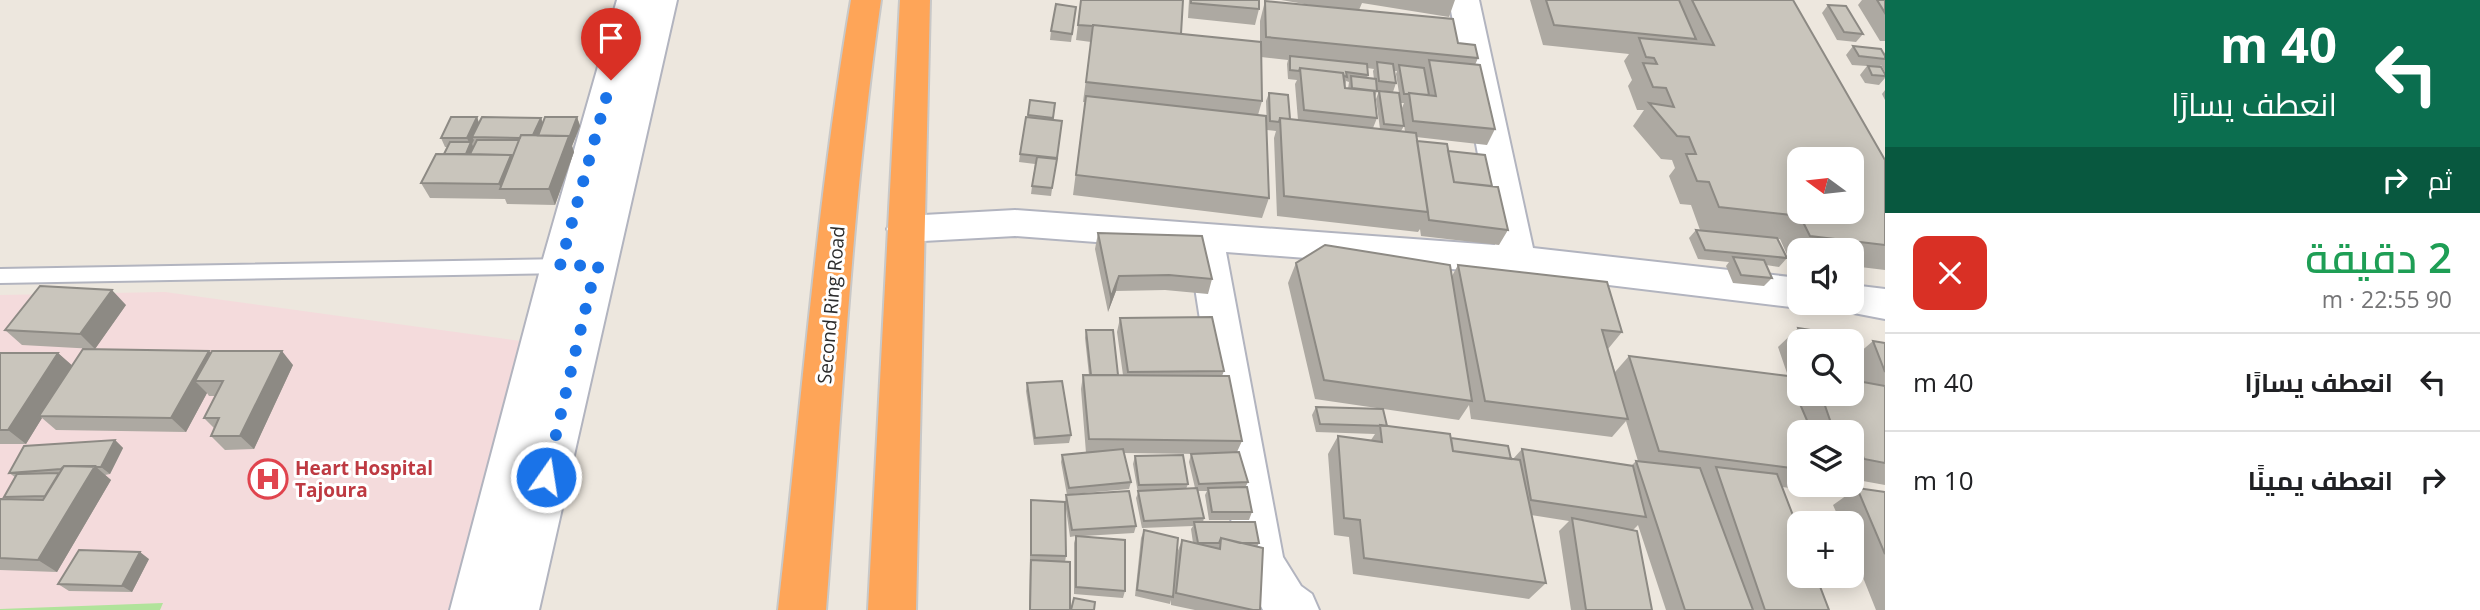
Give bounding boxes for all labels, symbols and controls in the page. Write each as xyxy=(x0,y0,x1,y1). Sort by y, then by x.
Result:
pin xyxy=(581,8,641,80)
text: 40 m xyxy=(2220,11,2337,77)
icon: arrive xyxy=(592,19,630,57)
icon: left xyxy=(2361,28,2452,119)
text: انعطف يسارًا xyxy=(2171,82,2337,125)
north arrow xyxy=(1787,147,1864,224)
map controls xyxy=(1787,147,1864,588)
icon: right xyxy=(2376,161,2414,199)
text: ثم xyxy=(2428,162,2452,198)
street label: Second Ring Road xyxy=(811,225,851,385)
text: 2 دقيقة xyxy=(2305,228,2452,285)
button: close xyxy=(1913,236,1987,310)
button: sound xyxy=(1787,238,1864,315)
text: 90 m · 22:55 xyxy=(2322,283,2452,315)
button: search xyxy=(1787,329,1864,406)
icon: left xyxy=(2414,363,2452,401)
text: 40 m xyxy=(1913,364,1974,400)
text: انعطف يسارًا xyxy=(2244,364,2393,400)
button: layers xyxy=(1787,420,1864,497)
position arrow xyxy=(509,440,583,514)
place label: Heart Hospital Tajoura xyxy=(295,455,433,503)
hospital icon: Heart Hospital Tajoura xyxy=(247,458,289,500)
icon: right xyxy=(2414,461,2452,499)
text: 10 m xyxy=(1913,462,1974,498)
text: انعطف يمينًا xyxy=(2248,462,2393,498)
button: + xyxy=(1787,511,1864,588)

